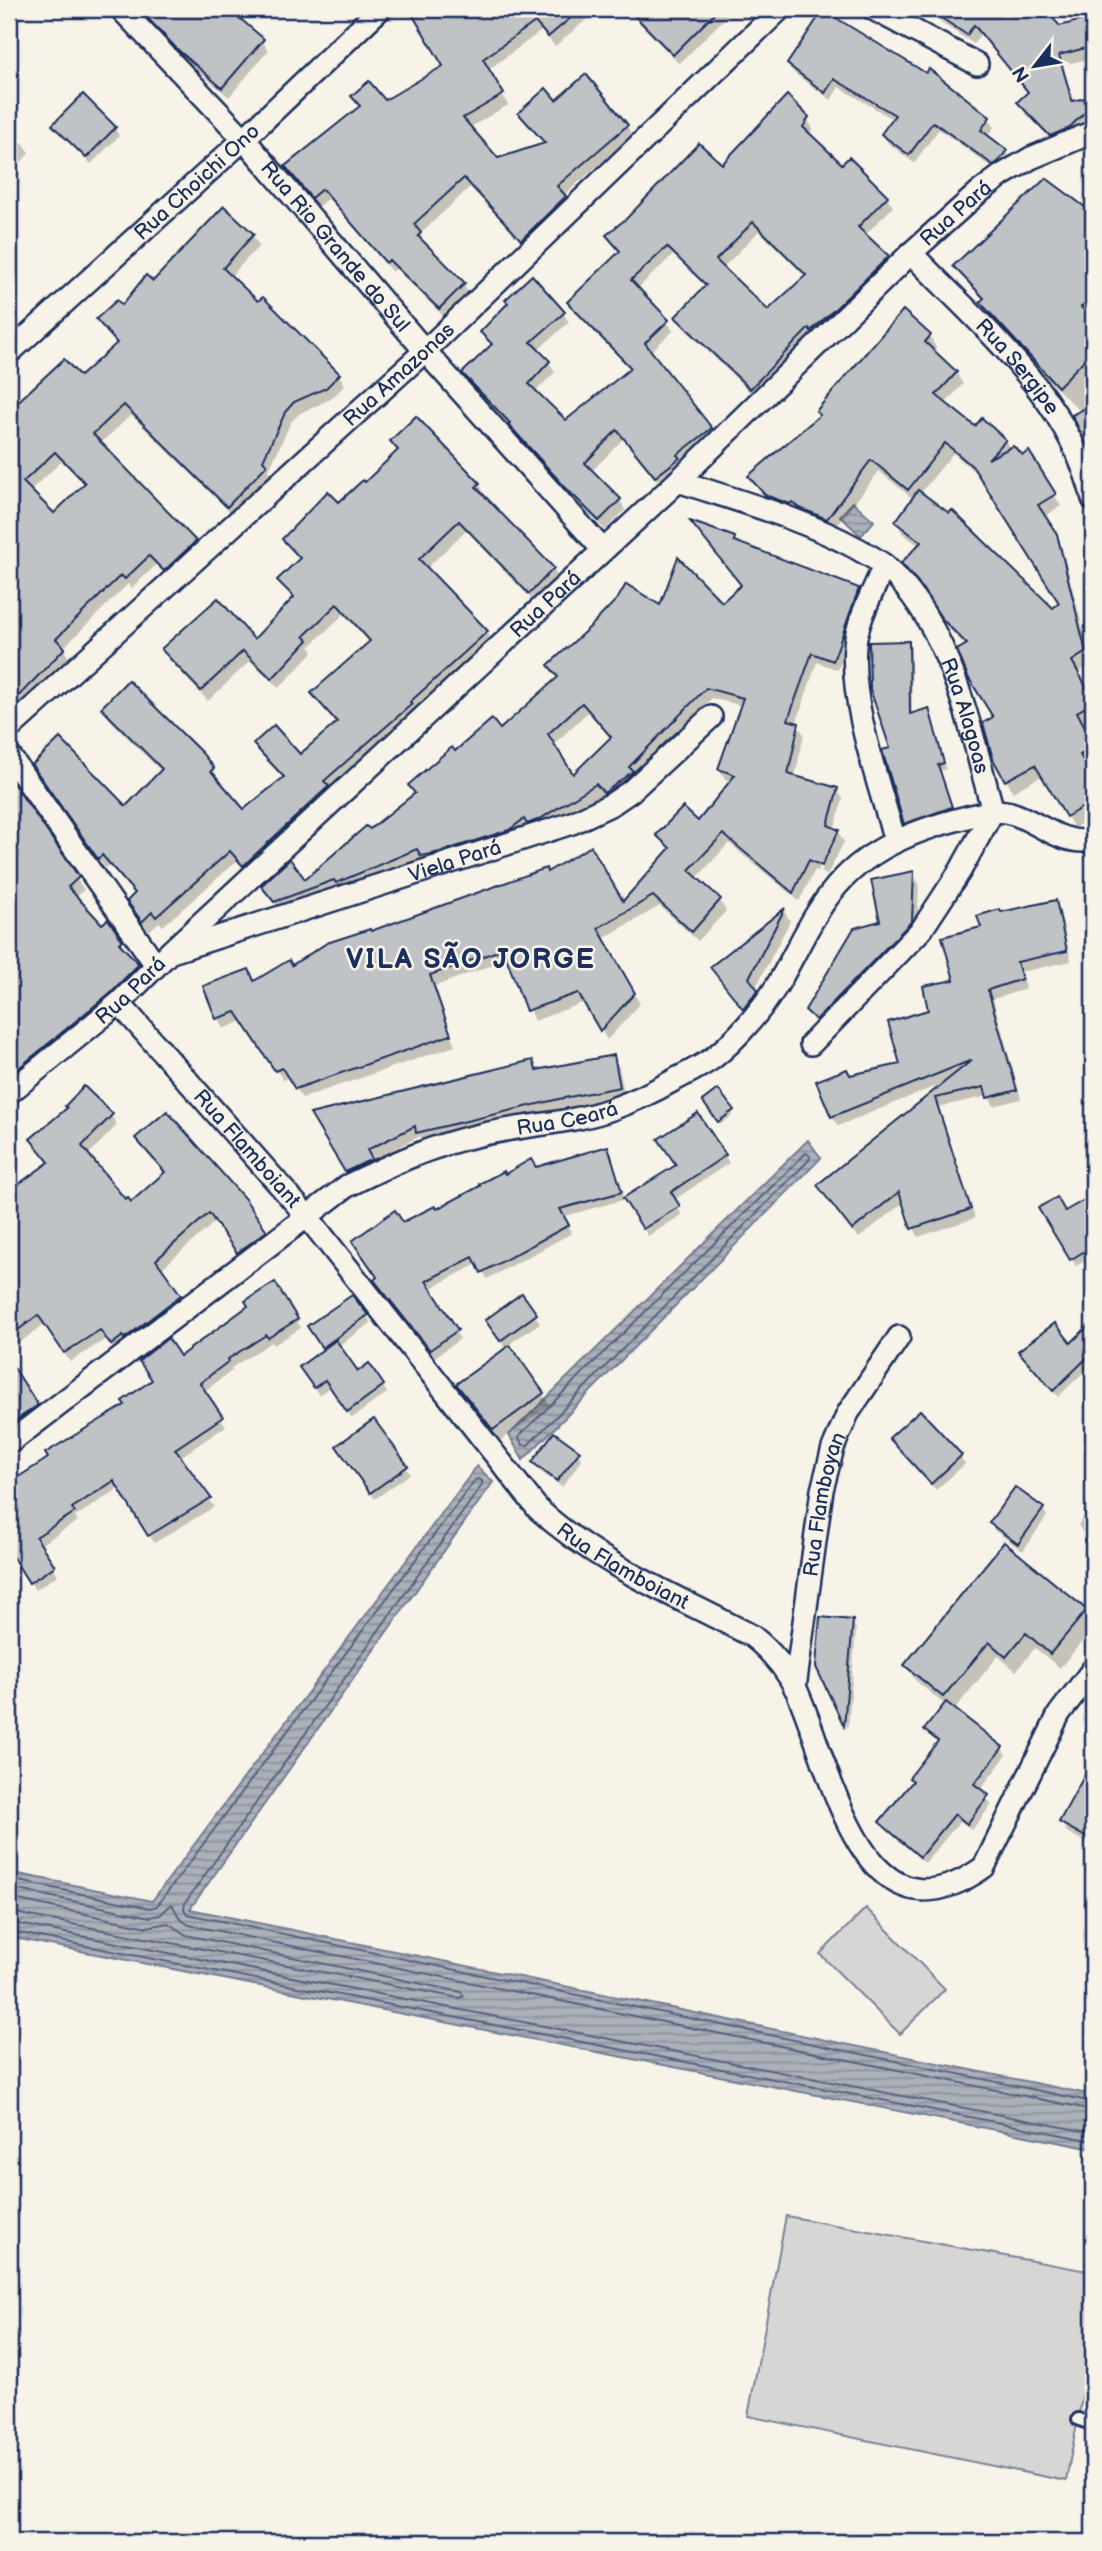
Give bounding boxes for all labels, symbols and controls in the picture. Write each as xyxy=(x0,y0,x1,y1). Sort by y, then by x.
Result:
north arrow xyxy=(1000,32,1070,102)
text: N xyxy=(1008,62,1035,86)
street label: Rua Choichi Ono xyxy=(129,119,265,246)
street label: Rua Rio Grande do Sul xyxy=(255,156,415,337)
street label: Rua Pará xyxy=(915,175,997,252)
street label: Rua Sergipe xyxy=(970,314,1065,420)
street label: Rua Amazonas xyxy=(338,317,460,432)
street label: Rua Pará xyxy=(505,566,586,643)
street label: Rua Alagoas xyxy=(935,654,994,776)
street label: Viela Pará xyxy=(406,835,504,888)
district label: VILA SÃO JORGE xyxy=(346,941,596,976)
street label: Rua Pará xyxy=(91,952,171,1030)
street label: Rua Flamboiant xyxy=(188,1084,306,1214)
street label: Rua Ceará xyxy=(515,1096,621,1141)
street label: Rua Flamboyan xyxy=(798,1428,851,1578)
street label: Rua Flamboiant xyxy=(551,1518,694,1615)

